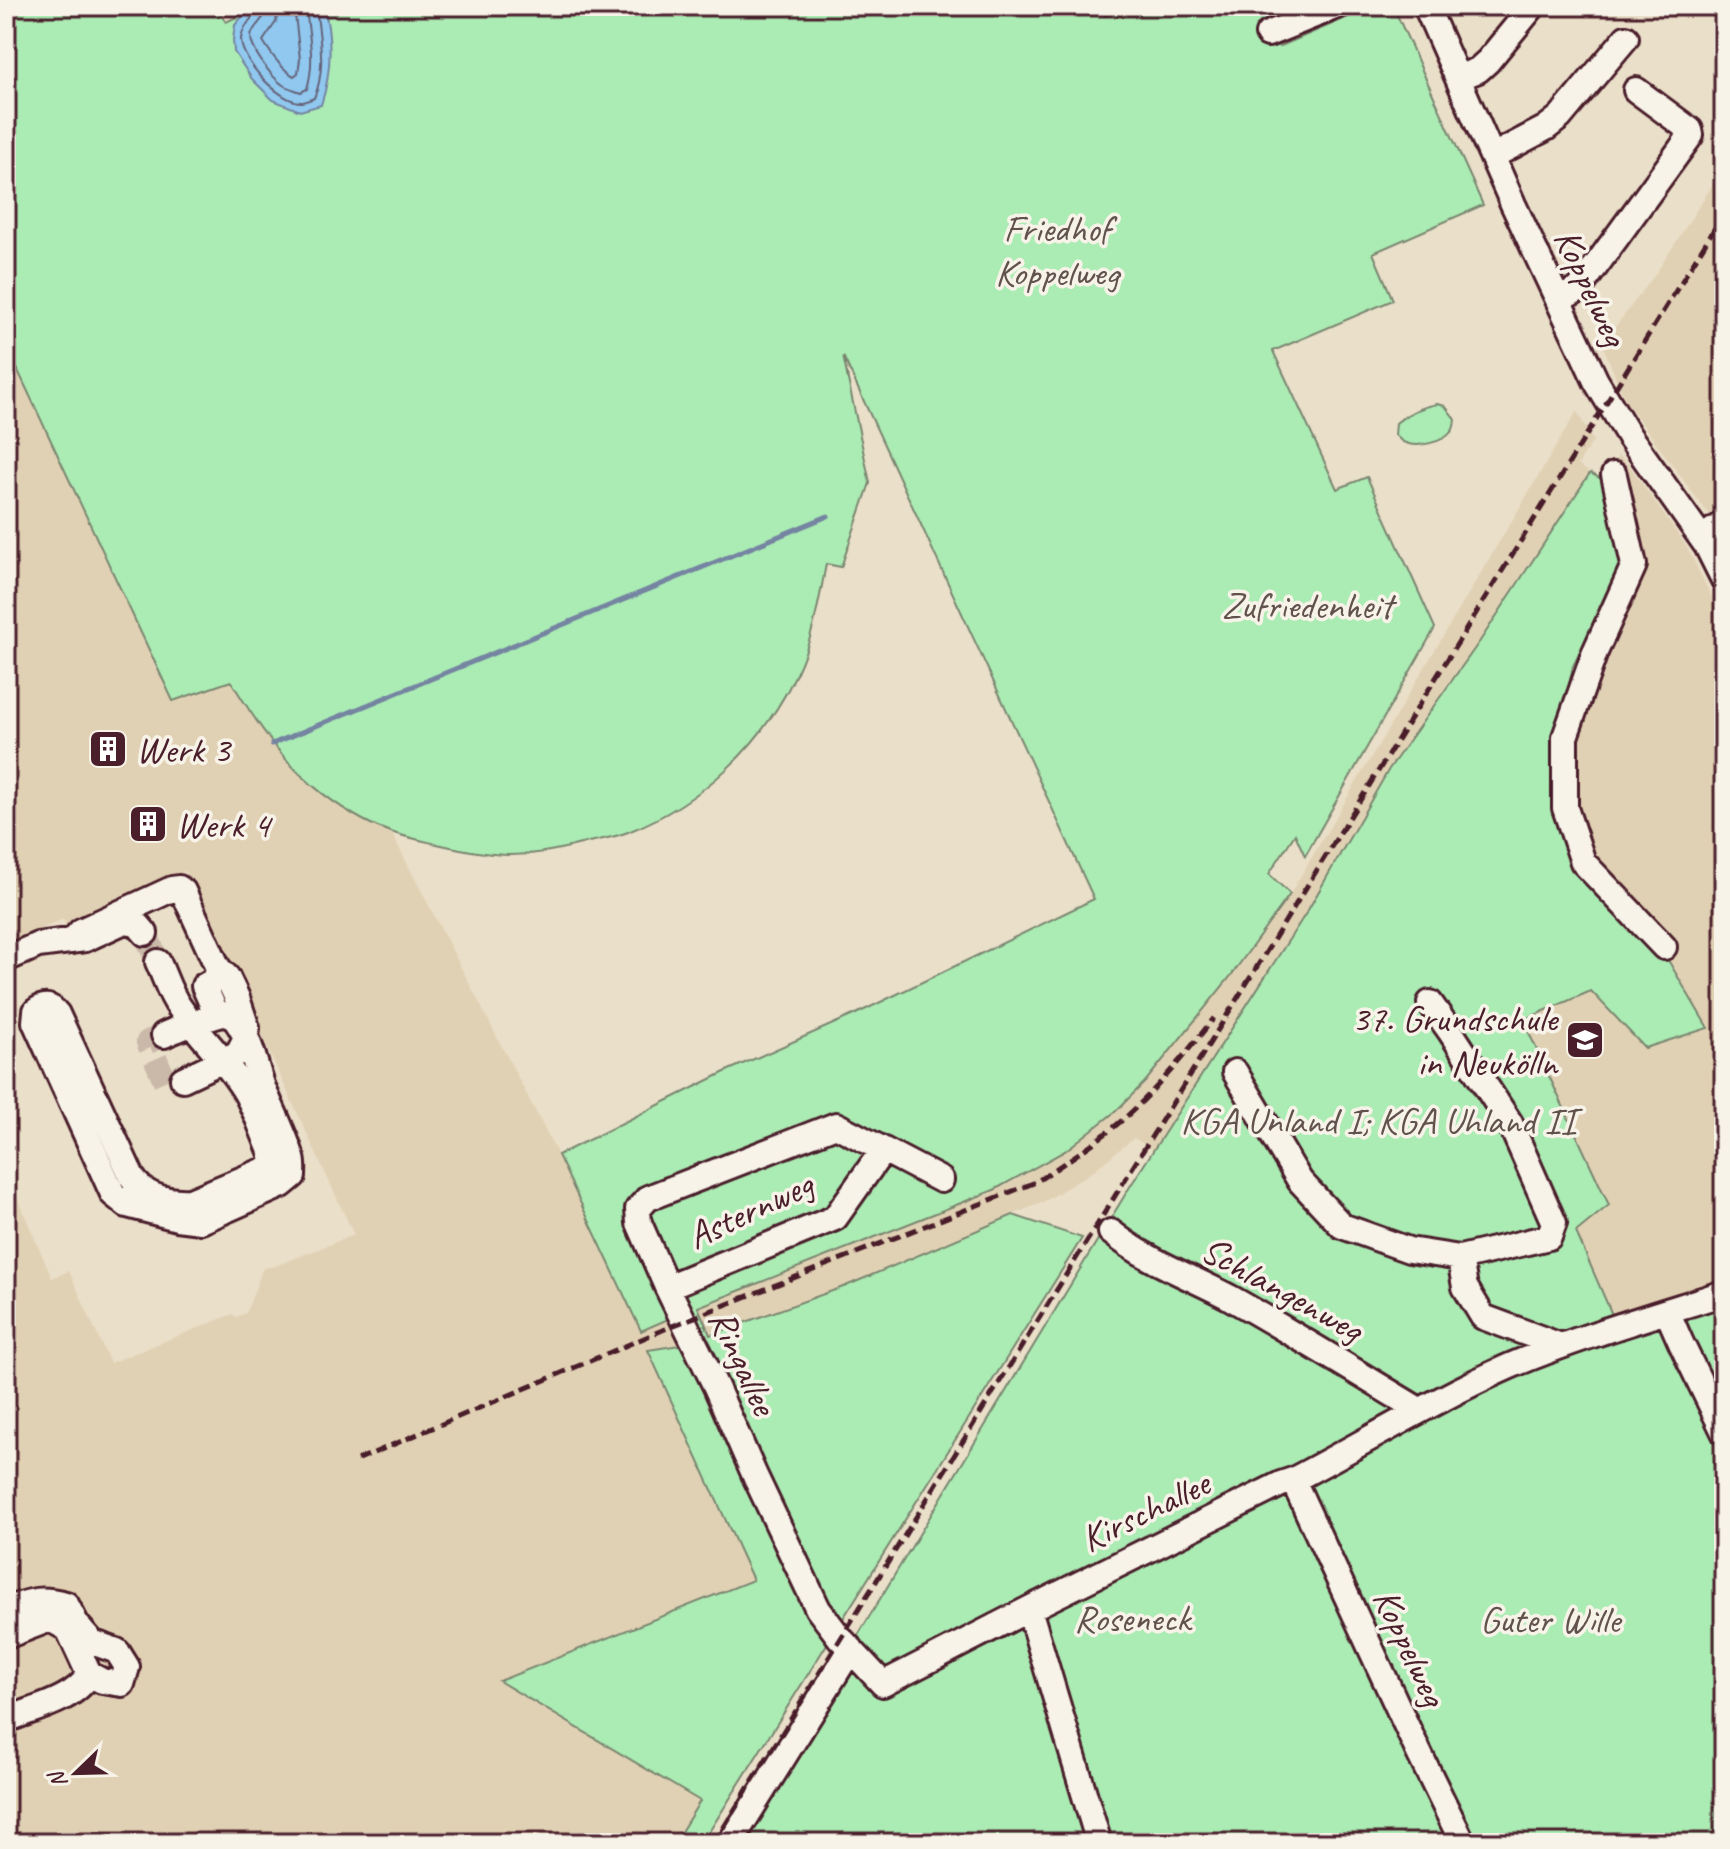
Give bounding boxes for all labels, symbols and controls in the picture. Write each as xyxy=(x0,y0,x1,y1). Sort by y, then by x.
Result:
park label: Friedhof Koppelweg xyxy=(995,205,1121,296)
street label: Koppelweg xyxy=(1544,221,1639,355)
park label: Zufriedenheit xyxy=(1221,582,1398,629)
place label: Werk 3 xyxy=(136,726,233,773)
building icon: Werk 3 xyxy=(87,728,129,770)
place label: Werk 4 xyxy=(176,801,274,848)
building icon: Werk 4 xyxy=(127,803,169,845)
place label: 37. Grundschule in Neukölln xyxy=(1351,995,1560,1086)
school or university icon: 37. Grundschule in Neukölln xyxy=(1564,1019,1606,1061)
park label: KGA Unland I; KGA Uhland II xyxy=(1180,1097,1583,1144)
street label: Asternweg xyxy=(680,1160,822,1259)
street label: Schlangenweg xyxy=(1193,1226,1373,1354)
street label: Ringallee xyxy=(698,1302,789,1425)
street label: Kirschallee xyxy=(1073,1459,1220,1562)
street label: Koppelweg xyxy=(1363,1581,1458,1715)
park label: Roseneck xyxy=(1074,1595,1193,1642)
park label: Guter Wille xyxy=(1480,1596,1623,1643)
north arrow xyxy=(36,1733,116,1813)
text: N xyxy=(42,1766,74,1792)

